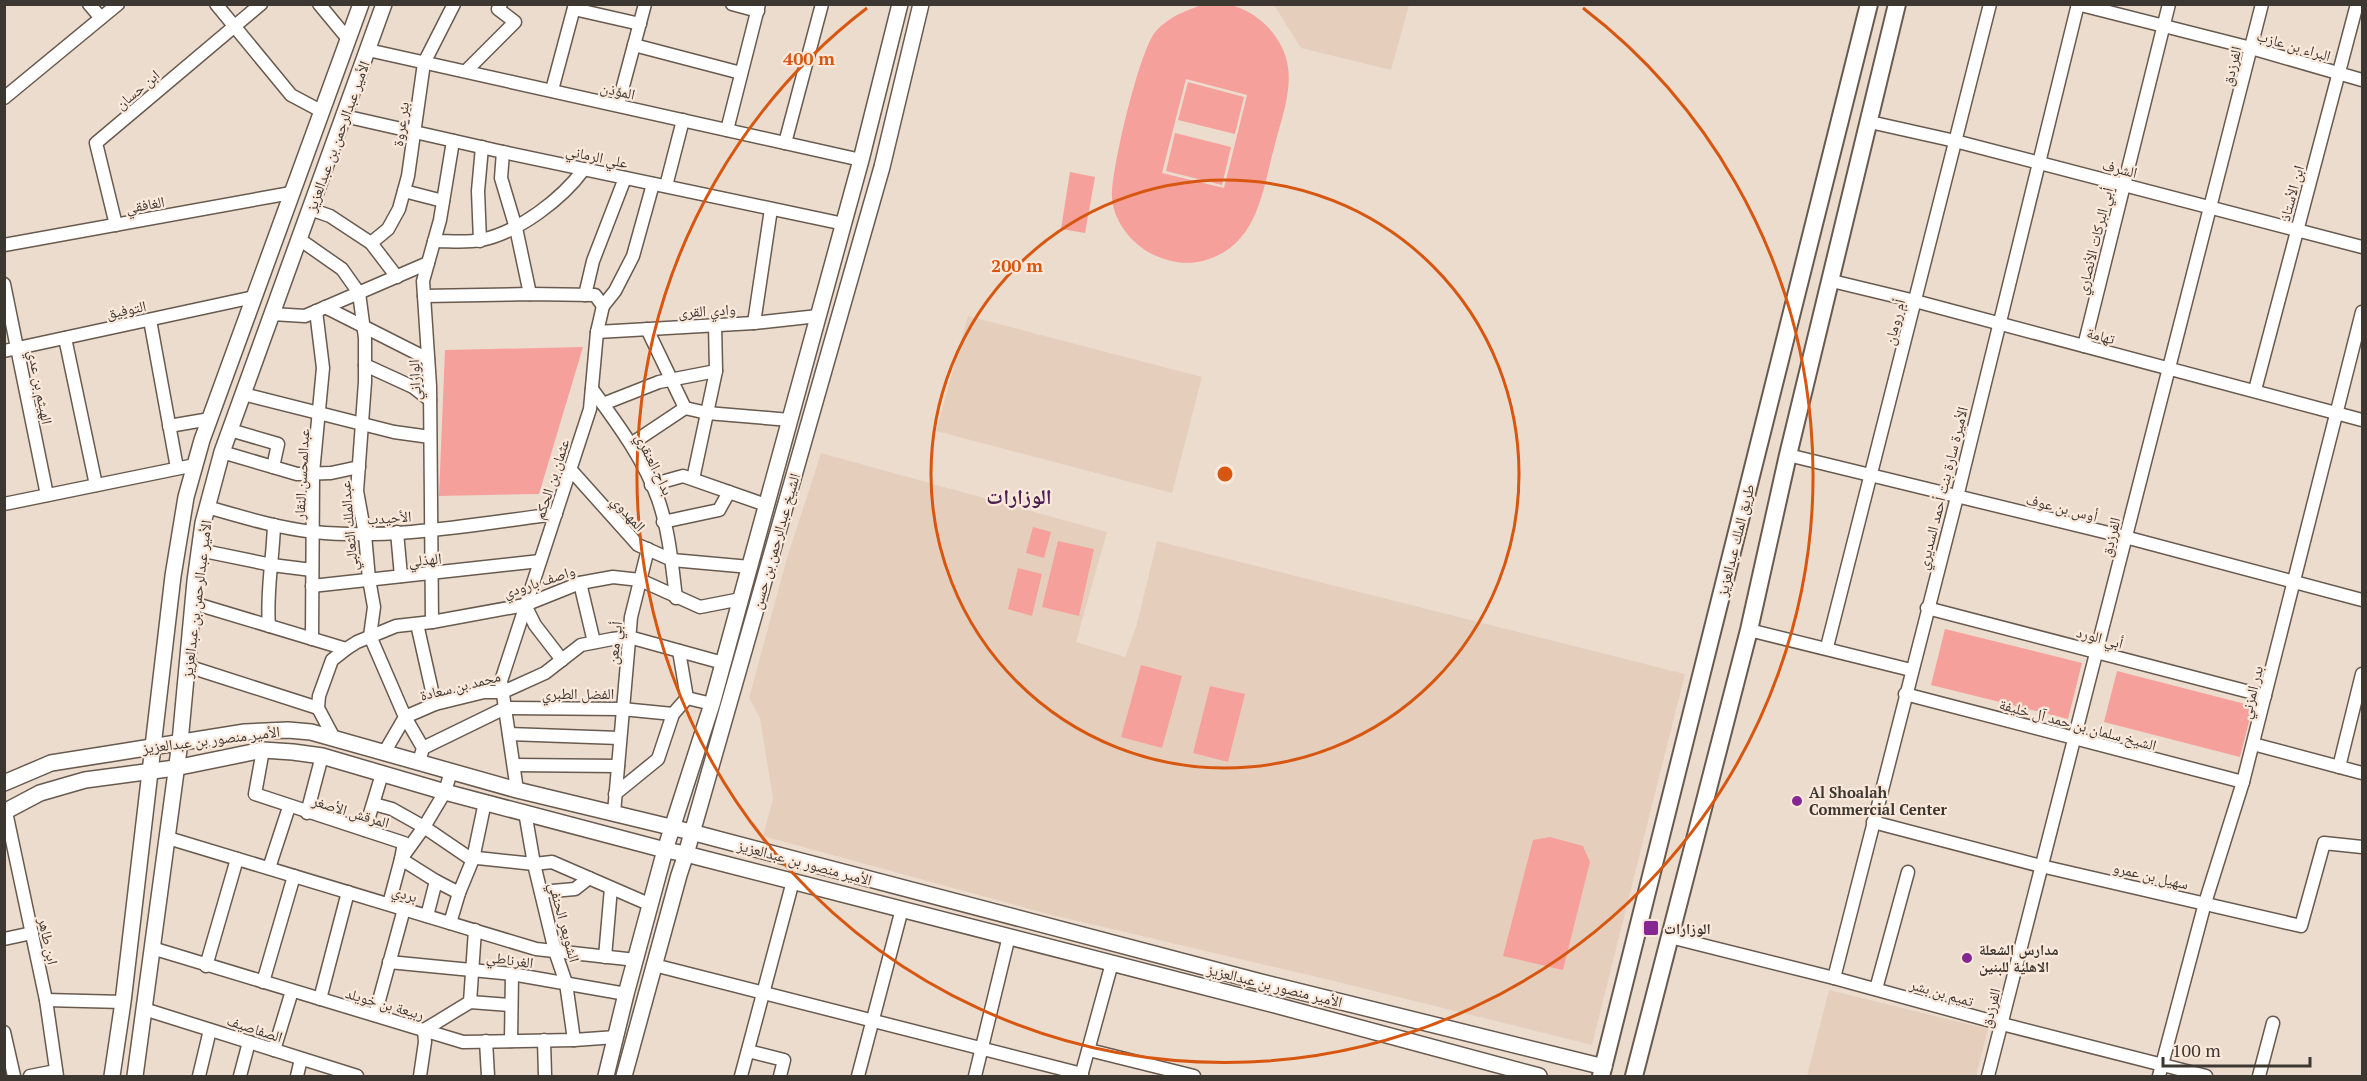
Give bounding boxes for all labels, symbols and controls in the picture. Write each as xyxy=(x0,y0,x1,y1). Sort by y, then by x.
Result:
street label: البراء بن عازب xyxy=(2254,25,2333,66)
street label: الفرزدق xyxy=(2216,44,2247,88)
text: 400 m xyxy=(783,46,835,70)
street label: الأمير عبدالرحمن بن عبدالعزيز xyxy=(300,58,375,215)
street label: ابن حسان xyxy=(111,65,164,114)
street label: المؤذن xyxy=(598,76,637,105)
street label: بئر عروة xyxy=(387,100,413,148)
street label: علي الرماني xyxy=(563,140,630,175)
street label: الشرف xyxy=(2100,154,2140,182)
street label: ابن الأستاذ xyxy=(2274,163,2309,223)
street label: أبي البركات الأنصاري xyxy=(2071,185,2120,298)
street label: الغافقي xyxy=(124,191,167,220)
text: 200 m xyxy=(991,253,1043,277)
street label: التوفيق xyxy=(104,295,148,324)
street label: أم رومان xyxy=(1879,297,1910,347)
street label: وادي القرى xyxy=(678,299,736,324)
street label: تهامة xyxy=(2085,322,2118,348)
street label: الهيثم بن عدي xyxy=(21,348,58,426)
street label: الواراني xyxy=(403,359,428,401)
street label: الأميرة سارة بنت أحمد السديري xyxy=(1912,404,1975,572)
street label: عبدالمحسن النقار xyxy=(289,428,314,521)
street label: بداح العنقري xyxy=(629,430,679,499)
street label: عثمان بن الحكم xyxy=(529,436,574,522)
centre of rings xyxy=(1215,464,1235,484)
street label: الشيخ عبدالرحمن بن حسن xyxy=(746,471,805,612)
street label: عبدالملك الثعالبي xyxy=(334,479,365,572)
district label: الوزارات xyxy=(986,482,1052,510)
street label: طريق الملك عبدالعزيز xyxy=(1711,482,1760,599)
street label: أوس بن عوف xyxy=(2024,488,2100,527)
street label: المهدوي xyxy=(605,491,651,537)
street label: الأحيدب xyxy=(366,505,412,529)
street label: الفرزدق xyxy=(2095,515,2126,559)
street label: الأمير عبدالرحمن بن عبدالعزيز xyxy=(176,519,217,680)
street label: الهذلي xyxy=(408,548,443,573)
street label: واصف بارودي xyxy=(500,560,578,605)
street label: أبي معن xyxy=(602,620,629,666)
street label: أبي الورد xyxy=(2074,621,2126,656)
street label: بدر المزني xyxy=(2235,663,2270,721)
street label: محمد بن سعادة xyxy=(418,665,503,706)
street label: الفضل الطبري xyxy=(542,683,614,706)
street label: الشيخ سلمان بن حمد آل خليفة xyxy=(1997,693,2159,756)
street label: الأمير منصور بن عبدالعزيز xyxy=(140,721,281,758)
place label: Al Shoalah Commercial Center xyxy=(1809,782,1947,819)
street label: المرقش الأصغر xyxy=(309,790,392,833)
marker: Al Shoalah Commercial Center xyxy=(1790,794,1804,808)
street label: الأمير منصور بن عبدالعزيز xyxy=(734,834,874,891)
street label: سهيل بن عمرو xyxy=(2111,857,2191,894)
street label: بردي xyxy=(389,880,420,909)
street label: الشويعر الحنفي xyxy=(542,880,585,965)
street label: ابن طاهر xyxy=(33,915,64,967)
place label: الوزارات xyxy=(1664,918,1711,938)
marker: الوزارات xyxy=(1642,919,1660,937)
place label: مدارس الشعلة الاهلية للبنين xyxy=(1979,939,2059,976)
street label: الغرناطي xyxy=(485,946,535,975)
marker: مدارس الشعلة الاهلية للبنين xyxy=(1960,951,1974,965)
street label: الأمير منصور بن عبدالعزيز xyxy=(1204,958,1345,1012)
street label: تميم بن بشر xyxy=(1907,973,1977,1012)
street label: ربيعة بن خويلد xyxy=(343,982,427,1025)
street label: الفرزدق xyxy=(1975,986,2006,1030)
street label: الصفاصيف xyxy=(225,1010,285,1046)
scale bar xyxy=(2163,1030,2310,1068)
text: 100 m xyxy=(2172,1038,2221,1062)

